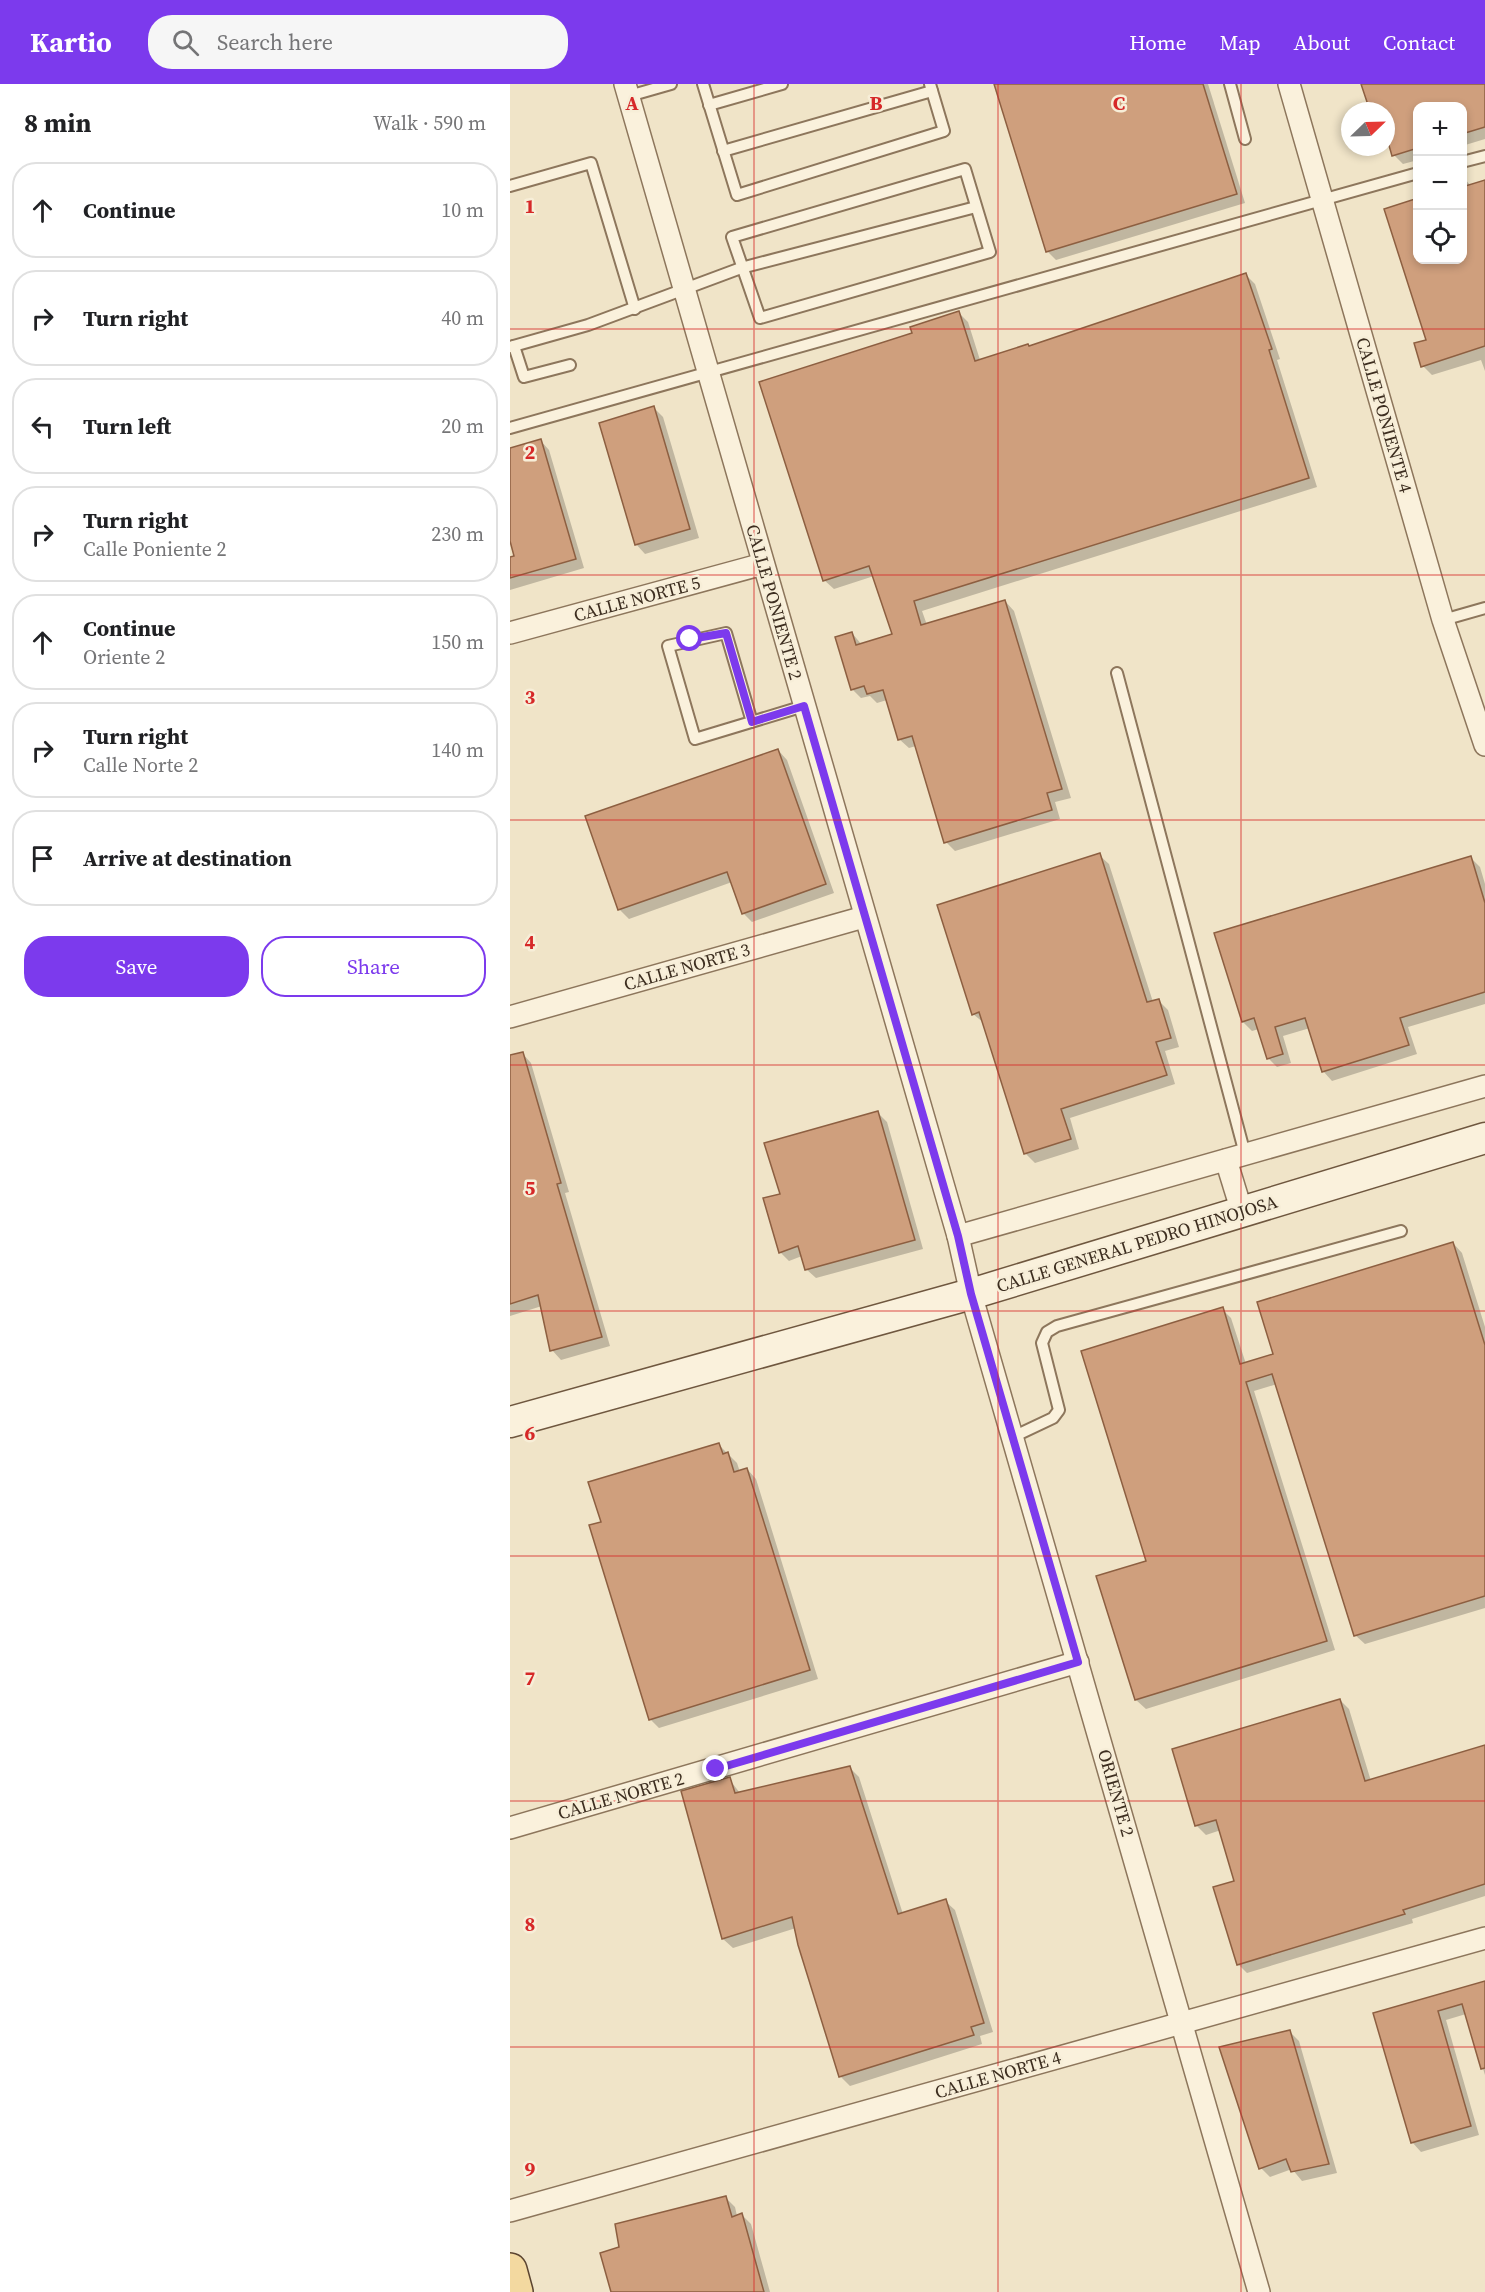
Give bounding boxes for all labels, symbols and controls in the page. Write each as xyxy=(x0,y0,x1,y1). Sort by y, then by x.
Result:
search box xyxy=(148,15,568,69)
text: Kartio xyxy=(30,23,112,61)
icon: search xyxy=(169,26,202,59)
text: Search here xyxy=(217,27,333,57)
text: Home xyxy=(1129,28,1187,57)
text: Map xyxy=(1220,28,1261,57)
text: About xyxy=(1294,28,1350,57)
text: Contact xyxy=(1383,28,1455,57)
text: A xyxy=(625,89,639,117)
text: B xyxy=(869,89,883,117)
text: C xyxy=(1113,89,1125,117)
north arrow xyxy=(1341,102,1395,156)
map controls xyxy=(1413,102,1467,264)
button: + xyxy=(1413,102,1467,156)
text: 8 min xyxy=(24,105,91,141)
text: Walk · 590 m xyxy=(373,109,486,137)
button: − xyxy=(1413,156,1467,210)
text: 1 xyxy=(525,192,535,220)
icon: ahead xyxy=(26,194,59,227)
text: Continue xyxy=(83,195,176,225)
text: 10 m xyxy=(441,196,484,224)
button: locate xyxy=(1413,210,1467,264)
icon: right xyxy=(26,302,59,335)
text: Turn right xyxy=(83,303,188,333)
text: 40 m xyxy=(441,304,484,332)
street label: CALLE PONIENTE 4 xyxy=(1350,334,1419,496)
icon: left xyxy=(26,410,59,443)
text: Turn left xyxy=(83,411,171,441)
text: 20 m xyxy=(441,412,484,440)
text: 2 xyxy=(525,438,536,466)
text: Turn right xyxy=(83,505,188,535)
icon: right xyxy=(26,518,59,551)
text: 230 m xyxy=(431,520,484,548)
street label: CALLE PONIENTE 2 xyxy=(740,521,809,683)
text: Calle Poniente 2 xyxy=(83,535,227,563)
street label: CALLE NORTE 5 xyxy=(571,570,703,627)
text: Continue xyxy=(83,613,176,643)
route start xyxy=(676,625,702,651)
icon: ahead xyxy=(26,626,59,659)
text: 150 m xyxy=(431,628,484,656)
text: Oriente 2 xyxy=(83,643,165,671)
text: 3 xyxy=(525,683,536,711)
text: Turn right xyxy=(83,721,188,751)
icon: right xyxy=(26,734,59,767)
text: 140 m xyxy=(431,736,484,764)
text: Calle Norte 2 xyxy=(83,751,198,779)
icon: arrive xyxy=(26,842,59,875)
text: Arrive at destination xyxy=(83,843,292,873)
text: 4 xyxy=(525,928,536,956)
button: Save xyxy=(24,936,249,997)
button: Share xyxy=(261,936,486,997)
street label: CALLE NORTE 3 xyxy=(621,937,753,996)
text: 5 xyxy=(525,1174,536,1202)
street label: CALLE GENERAL PEDRO HINOJOSA xyxy=(993,1189,1280,1298)
text: 6 xyxy=(525,1419,536,1447)
text: 7 xyxy=(525,1664,536,1692)
street label: ORIENTE 2 xyxy=(1092,1746,1141,1839)
route end xyxy=(702,1755,728,1781)
street label: CALLE NORTE 2 xyxy=(555,1766,687,1825)
text: 8 xyxy=(525,1910,535,1938)
street label: CALLE NORTE 4 xyxy=(932,2045,1064,2104)
text: 9 xyxy=(525,2155,536,2183)

